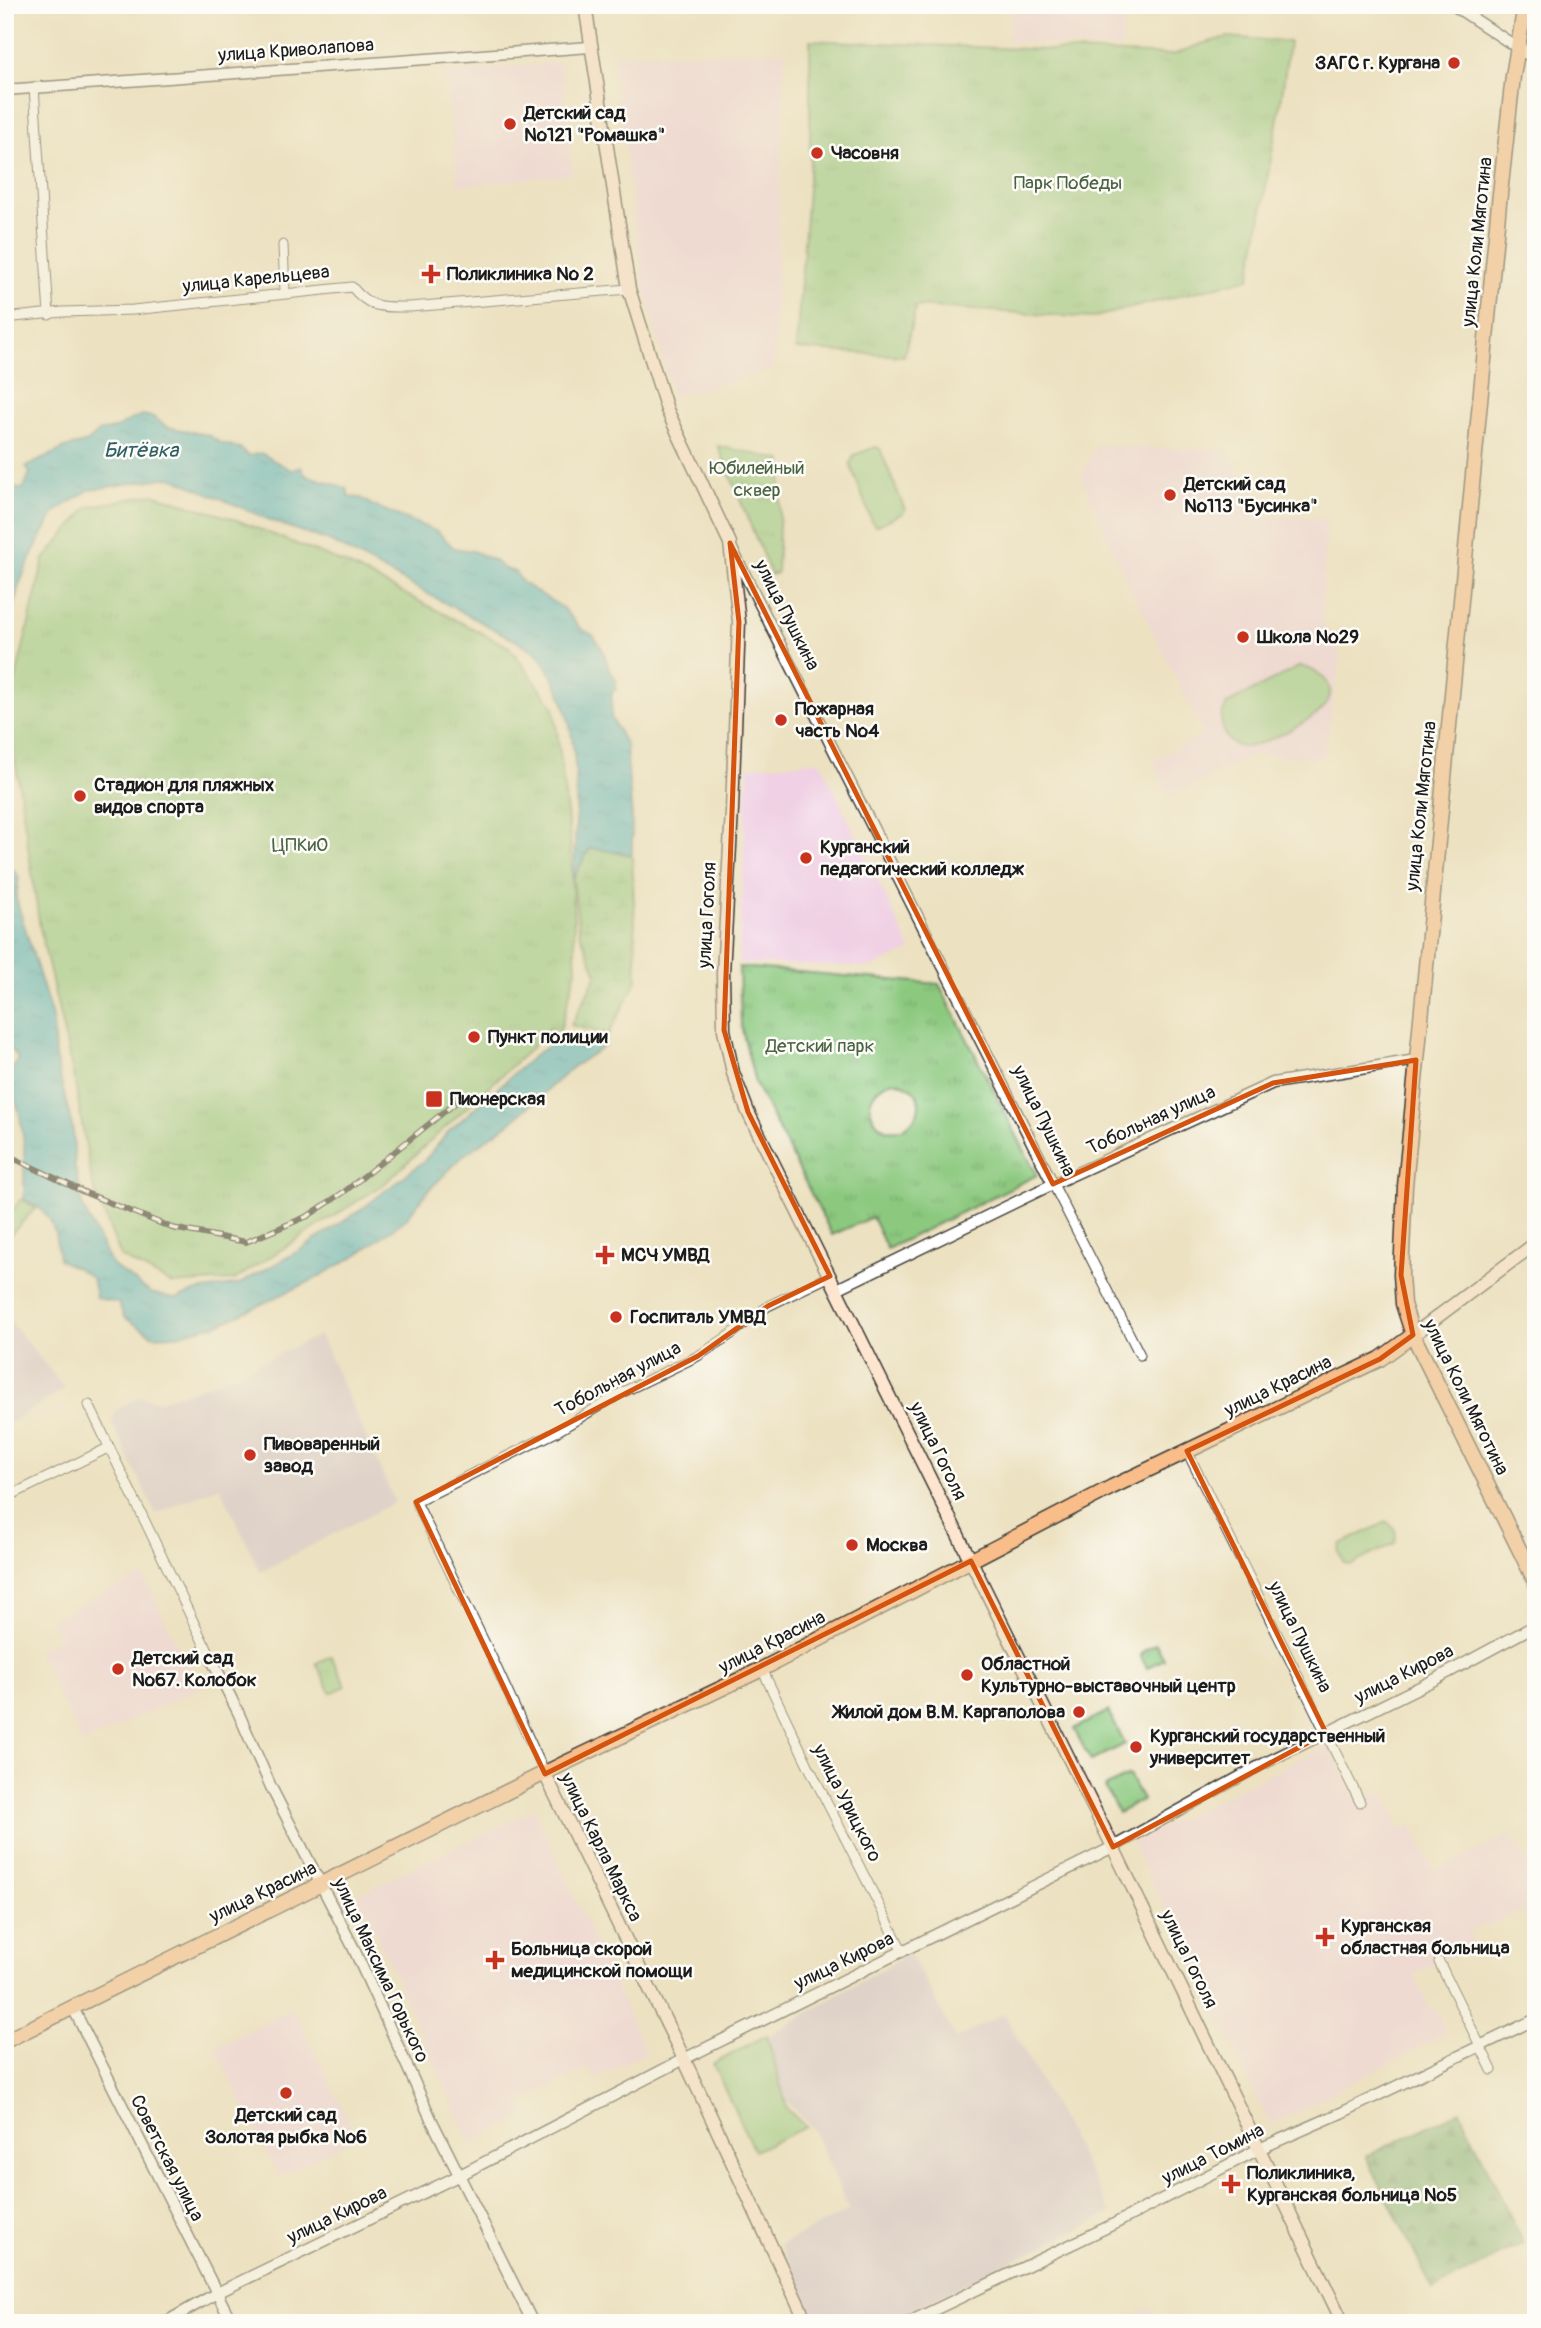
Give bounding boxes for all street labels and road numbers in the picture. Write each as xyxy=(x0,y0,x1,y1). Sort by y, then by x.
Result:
street label: улица Криволапова xyxy=(216,33,375,67)
street label: улица Коли Мяготина xyxy=(1456,156,1498,329)
street label: улица Карельцева xyxy=(180,259,331,299)
street label: улица Пушкина xyxy=(748,555,825,674)
street label: улица Коли Мяготина xyxy=(1400,720,1442,893)
street label: улица Гоголя xyxy=(692,861,722,970)
street label: улица Пушкина xyxy=(1006,1060,1081,1181)
street label: Тобольная улица xyxy=(1083,1080,1219,1160)
street label: улица Коли Мяготина xyxy=(1417,1314,1514,1479)
street label: Тобольная улица xyxy=(551,1336,685,1422)
street label: улица Красина xyxy=(1219,1350,1336,1423)
street label: улица Гоголя xyxy=(903,1397,972,1504)
street label: улица Пушкина xyxy=(1262,1576,1337,1697)
street label: улица Красина xyxy=(714,1605,830,1680)
street label: улица Кирова xyxy=(1349,1639,1458,1710)
street label: улица Урицкого xyxy=(807,1739,887,1866)
street label: улица Карла Маркса xyxy=(554,1768,648,1926)
street label: улица Красина xyxy=(204,1856,321,1929)
street label: улица Максима Горького xyxy=(327,1873,434,2066)
street label: улица Гоголя xyxy=(1154,1905,1223,2012)
street label: улица Кирова xyxy=(789,1926,898,1996)
street label: Советская улица xyxy=(125,2091,209,2225)
street label: улица Томина xyxy=(1157,2118,1268,2190)
street label: улица Кирова xyxy=(282,2180,391,2250)

